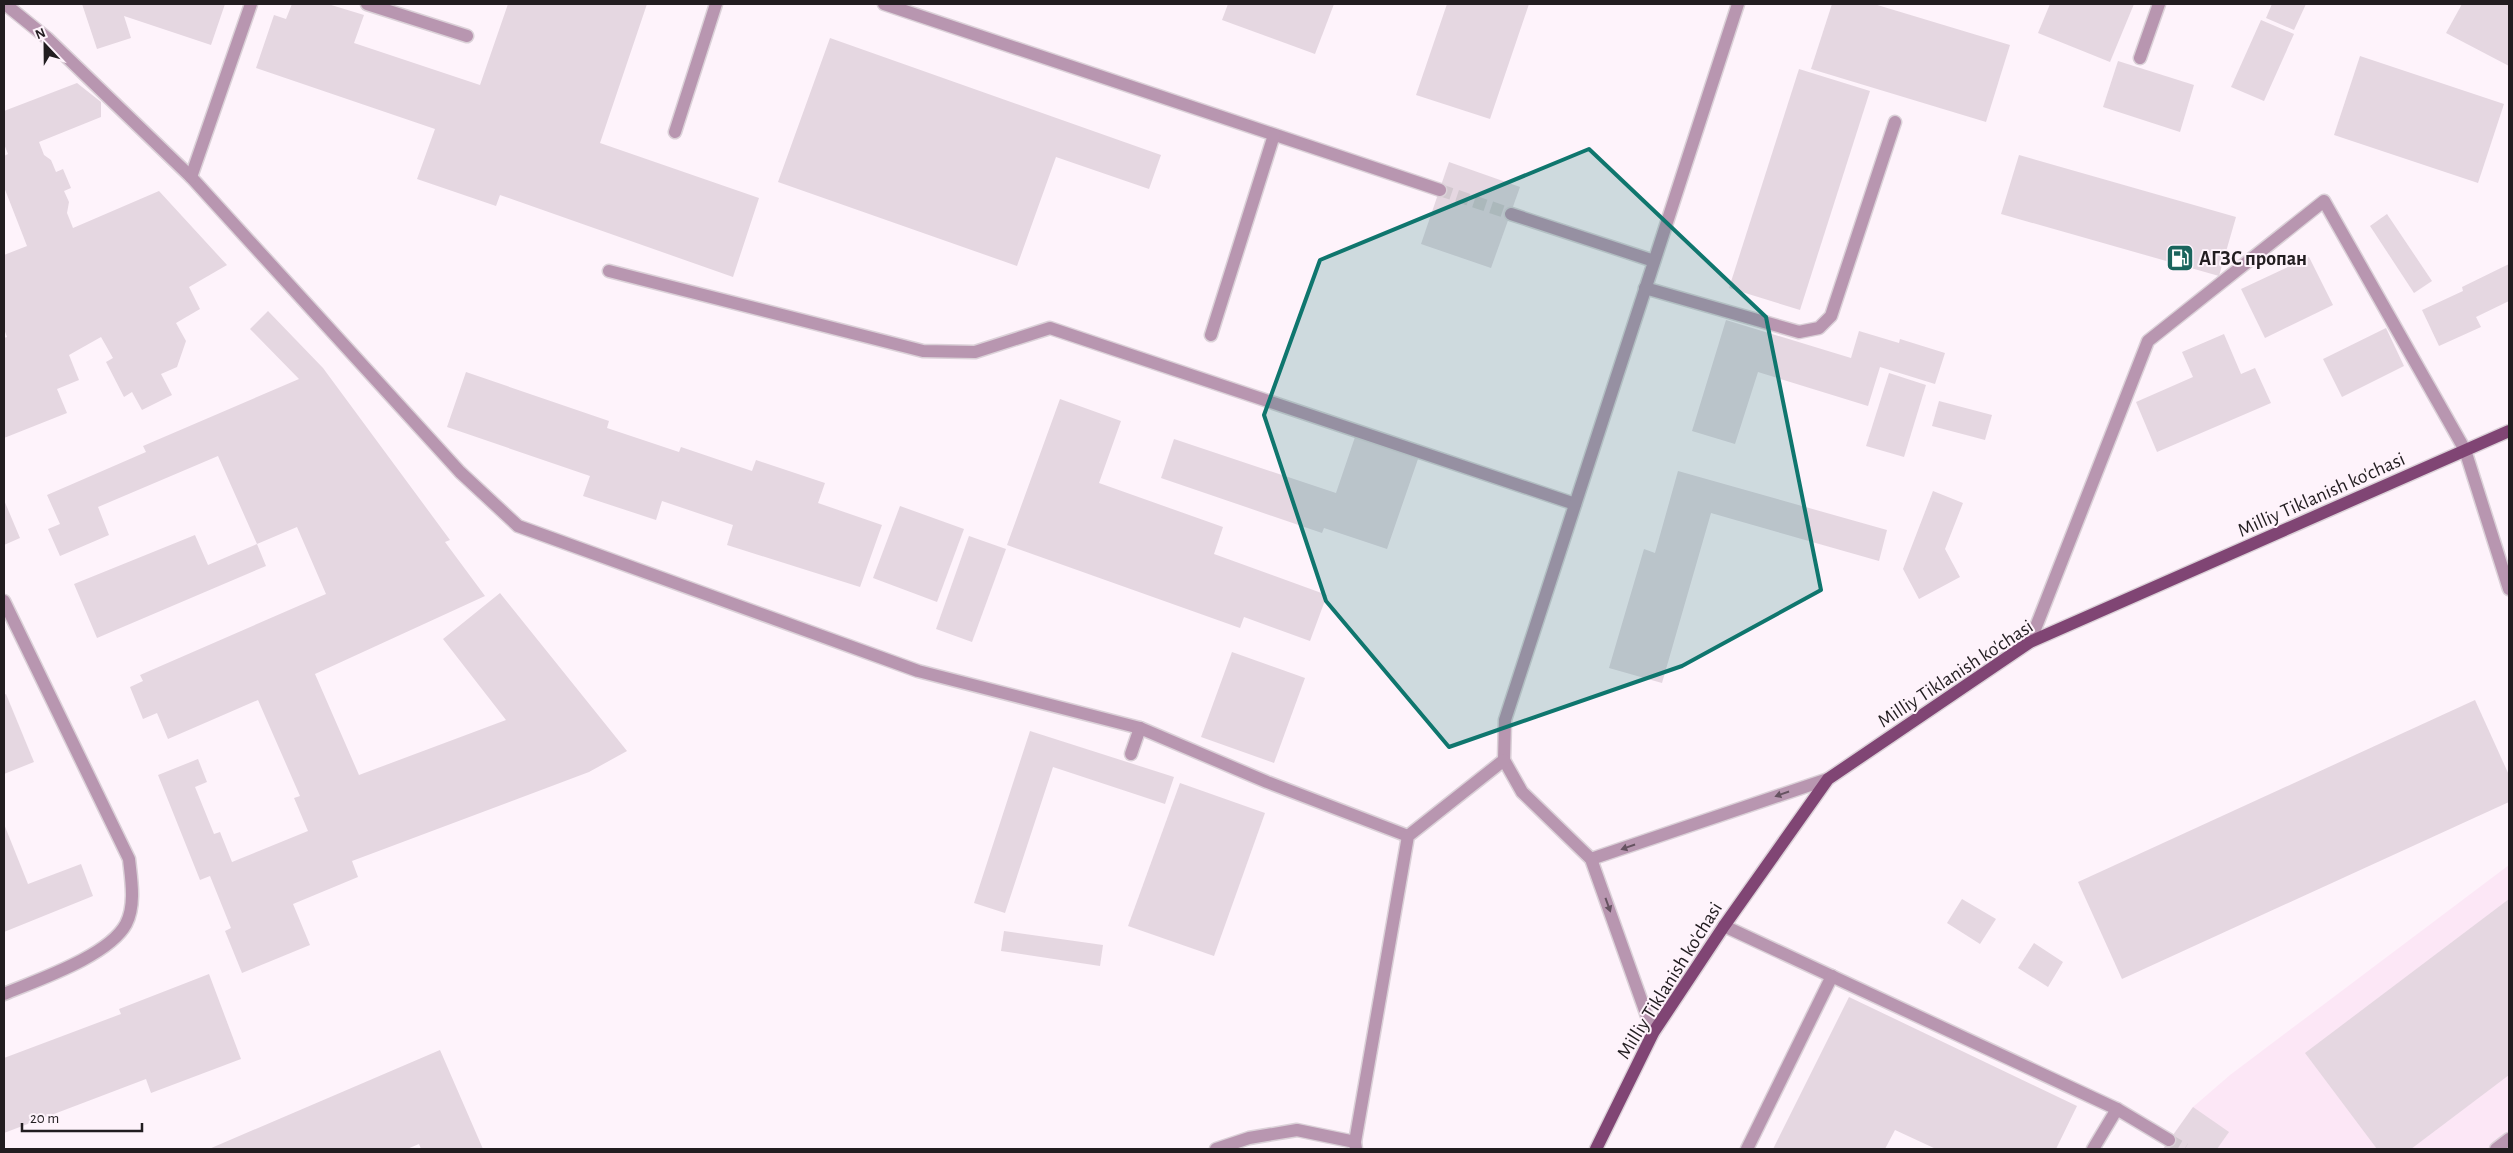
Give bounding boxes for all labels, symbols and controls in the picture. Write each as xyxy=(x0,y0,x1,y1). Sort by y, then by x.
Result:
north arrow xyxy=(20,20,70,70)
text: N xyxy=(33,26,48,42)
fuel station icon: АГЗС пропан xyxy=(2165,243,2195,273)
place label: АГЗС пропан xyxy=(2199,249,2307,269)
street label: Milliy Tiklanish ko'chasi xyxy=(2235,449,2408,541)
street label: Milliy Tiklanish ko'chasi xyxy=(1874,616,2037,731)
one-way arrow xyxy=(1774,790,1789,798)
one-way arrow xyxy=(1621,843,1636,851)
one-way arrow xyxy=(1604,898,1612,913)
street label: Milliy Tiklanish ko'chasi xyxy=(1613,899,1726,1063)
scale bar xyxy=(22,1100,142,1132)
text: 20 m xyxy=(30,1111,59,1126)

